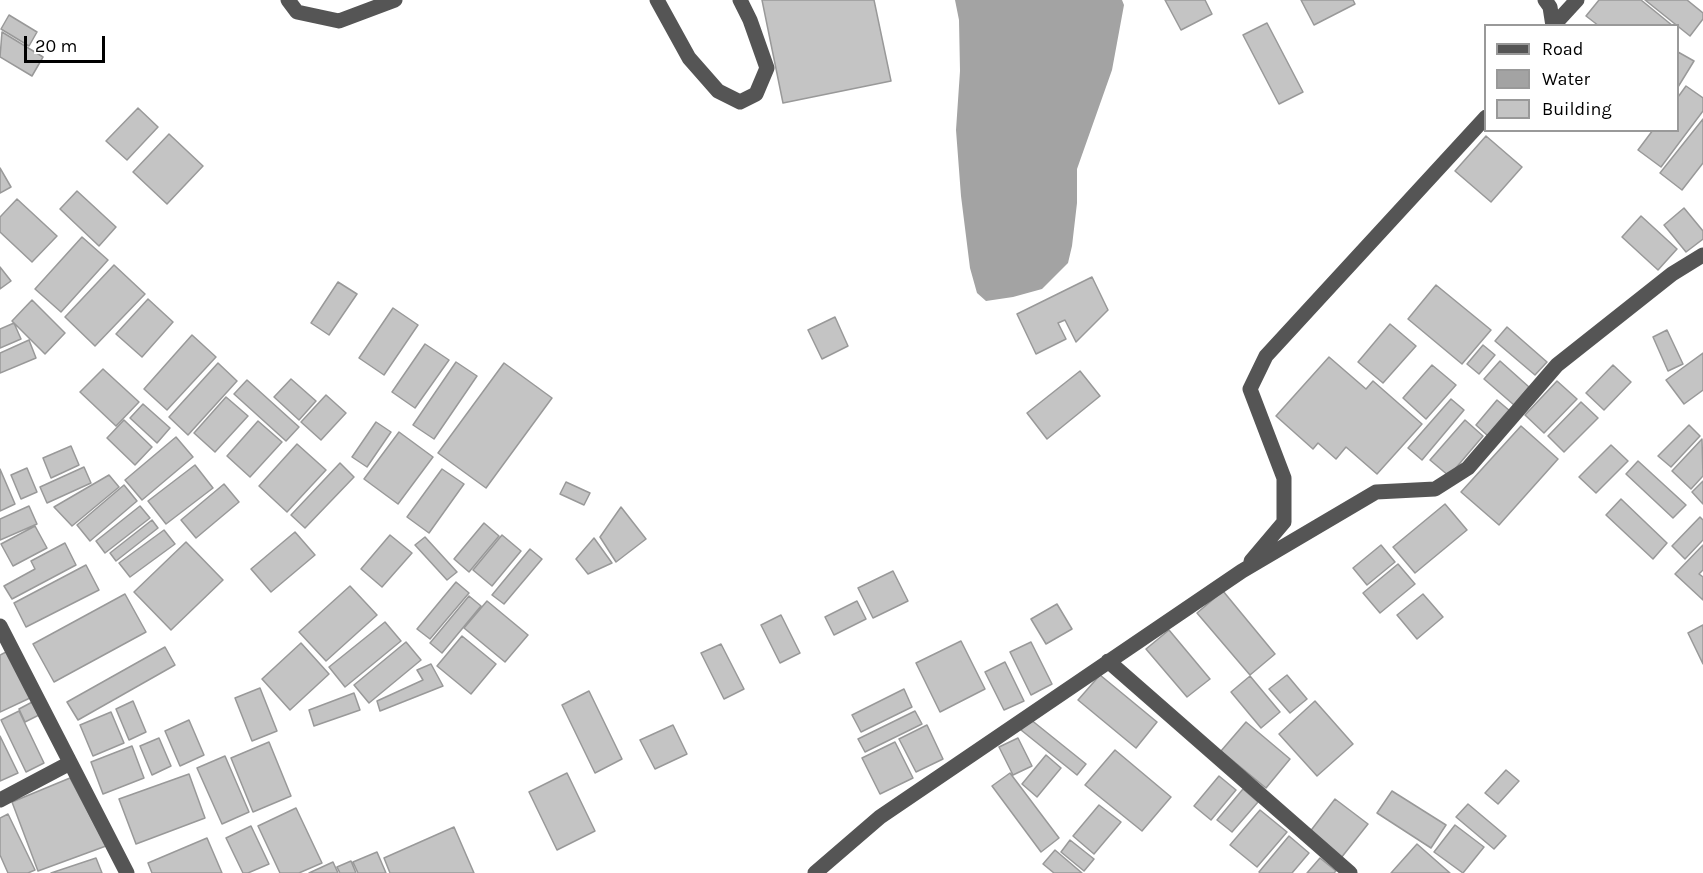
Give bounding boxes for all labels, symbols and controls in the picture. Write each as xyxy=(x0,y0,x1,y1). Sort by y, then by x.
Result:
scale bar xyxy=(27,24,108,62)
legend xyxy=(1484,24,1679,132)
text: 20 m xyxy=(35,35,77,57)
text: Road xyxy=(1542,38,1583,60)
text: Water xyxy=(1542,68,1590,90)
text: Building xyxy=(1542,98,1612,120)

